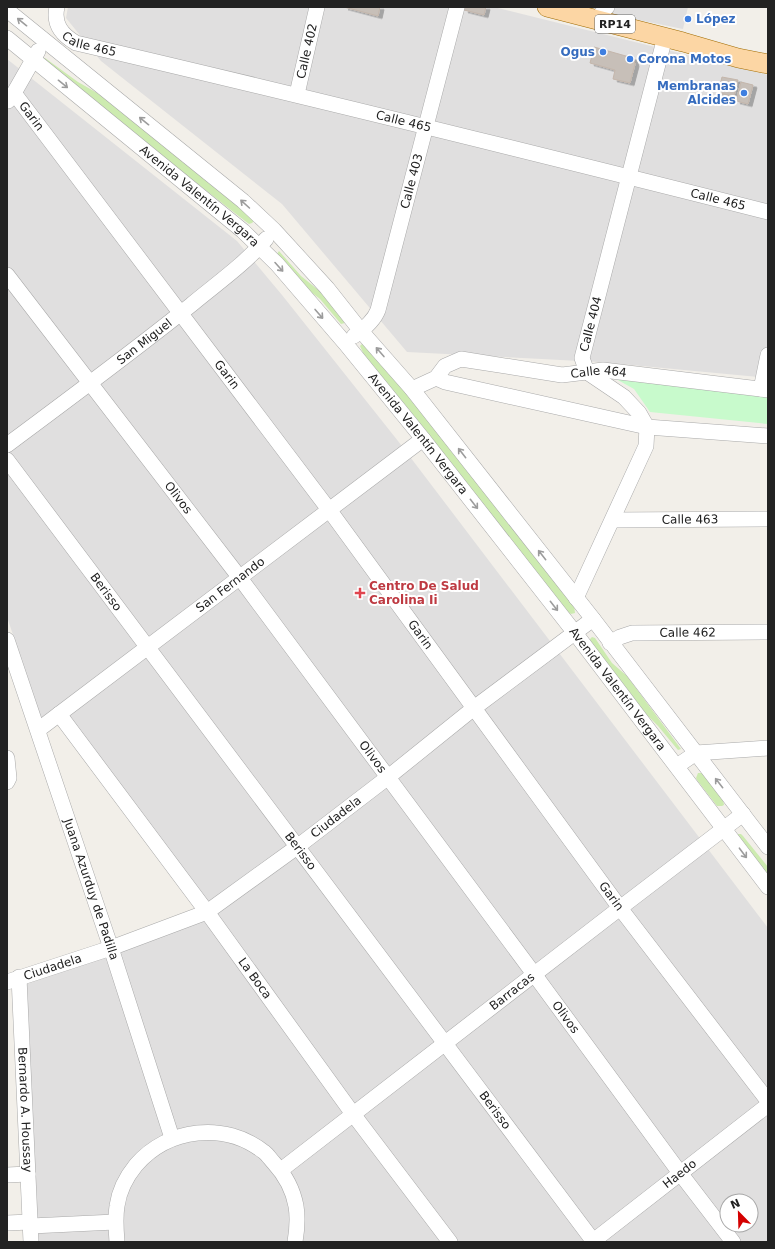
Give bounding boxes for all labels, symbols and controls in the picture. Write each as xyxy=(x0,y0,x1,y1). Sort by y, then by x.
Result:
place label: López xyxy=(696,12,736,26)
marker: López xyxy=(683,14,693,24)
road number: RP14 xyxy=(595,15,635,33)
one-way arrow xyxy=(16,17,27,26)
street label: Calle 402 xyxy=(294,22,320,80)
street label: Calle 465 xyxy=(59,29,118,59)
place label: Ogus xyxy=(561,45,595,59)
marker: Ogus xyxy=(598,47,608,57)
place label: Corona Motos xyxy=(638,52,731,66)
marker: Corona Motos xyxy=(625,54,635,64)
one-way arrow xyxy=(57,79,68,88)
place label: Membranas Alcides xyxy=(657,79,736,107)
marker: Membranas Alcides xyxy=(739,88,749,98)
street label: Garin xyxy=(16,99,47,133)
street label: Calle 465 xyxy=(374,108,433,135)
one-way arrow xyxy=(139,117,150,126)
street label: Avenida Valentín Vergara xyxy=(137,142,262,250)
street label: Calle 403 xyxy=(398,152,425,210)
street label: Calle 465 xyxy=(689,186,747,213)
one-way arrow xyxy=(240,199,250,208)
one-way arrow xyxy=(275,262,284,272)
street label: Calle 404 xyxy=(577,295,605,353)
one-way arrow xyxy=(315,309,324,320)
street label: San Miguel xyxy=(114,316,175,367)
one-way arrow xyxy=(375,347,384,357)
street label: Garin xyxy=(211,357,242,392)
street label: Calle 464 xyxy=(570,363,628,381)
street label: Avenida Valentín Vergara xyxy=(365,370,471,497)
one-way arrow xyxy=(458,447,466,458)
street label: Olivos xyxy=(162,479,195,517)
one-way arrow xyxy=(470,499,478,510)
street label: Calle 463 xyxy=(662,512,718,527)
one-way arrow xyxy=(538,550,547,561)
street label: San Fernando xyxy=(193,554,267,615)
street label: Berisso xyxy=(87,570,125,614)
place label: Centro De Salud Carolina Ii xyxy=(369,579,479,607)
marker: Centro De Salud Carolina Ii xyxy=(354,587,366,599)
one-way arrow xyxy=(550,601,558,612)
street label: Garin xyxy=(405,617,436,652)
street label: Avenida Valentín Vergara xyxy=(566,625,669,753)
street label: Calle 462 xyxy=(659,625,716,640)
street label: Olivos xyxy=(356,738,389,776)
one-way arrow xyxy=(715,778,724,789)
street label: Ciudadela xyxy=(308,793,364,841)
street label: Juana Azurduy de Padilla xyxy=(60,816,121,962)
street label: Berisso xyxy=(282,829,319,873)
one-way arrow xyxy=(739,847,747,858)
street label: Garin xyxy=(596,879,627,913)
street label: Ciudadela xyxy=(22,951,83,983)
street label: La Boca xyxy=(235,955,274,1002)
street label: Barracas xyxy=(487,970,537,1013)
street label: Olivos xyxy=(549,998,582,1036)
street label: Bernardo A. Houssay xyxy=(15,1047,35,1173)
street label: Berisso xyxy=(476,1088,514,1132)
street label: Haedo xyxy=(660,1156,699,1191)
north arrow xyxy=(719,1193,759,1233)
text: N xyxy=(729,1196,742,1212)

